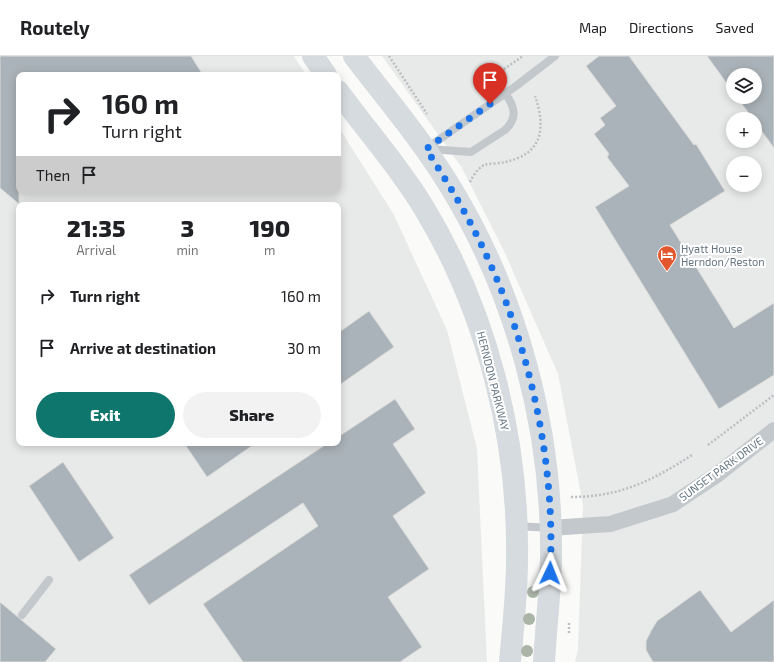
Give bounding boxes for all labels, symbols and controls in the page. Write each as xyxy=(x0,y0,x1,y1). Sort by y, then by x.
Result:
text: Routely xyxy=(20,16,90,39)
text: Map xyxy=(579,19,607,36)
text: Directions xyxy=(629,19,694,36)
text: Saved xyxy=(716,19,754,36)
pin xyxy=(473,63,507,104)
map controls xyxy=(726,68,762,192)
button: layers xyxy=(726,68,762,104)
icon: arrive xyxy=(479,69,501,91)
text: 160 m xyxy=(102,86,179,120)
icon: right xyxy=(36,88,88,140)
button: + xyxy=(726,112,762,148)
text: Turn right xyxy=(102,120,182,142)
button: − xyxy=(726,156,762,192)
icon: arrive xyxy=(78,164,100,186)
text: Then xyxy=(36,166,70,184)
text: 21:35 xyxy=(67,213,126,242)
text: 3 xyxy=(181,213,194,242)
text: 190 xyxy=(249,213,290,242)
text: Arrival xyxy=(76,242,116,258)
text: min xyxy=(176,242,199,258)
text: m xyxy=(264,242,275,258)
place label: Hyatt House Herndon/Reston xyxy=(681,242,765,268)
hotel icon: Hyatt House Herndon/Reston xyxy=(656,244,678,272)
icon: right xyxy=(36,285,58,307)
text: Turn right xyxy=(70,287,140,305)
text: 160 m xyxy=(281,287,321,305)
street label: HERNDON PARKWAY xyxy=(475,330,512,433)
icon: arrive xyxy=(36,337,58,359)
text: Arrive at destination xyxy=(70,339,216,357)
text: 30 m xyxy=(287,339,321,357)
button: Exit xyxy=(36,392,175,438)
button: Share xyxy=(183,392,321,438)
street label: SUNSET PARK DRIVE xyxy=(676,434,765,503)
position arrow xyxy=(529,552,571,594)

